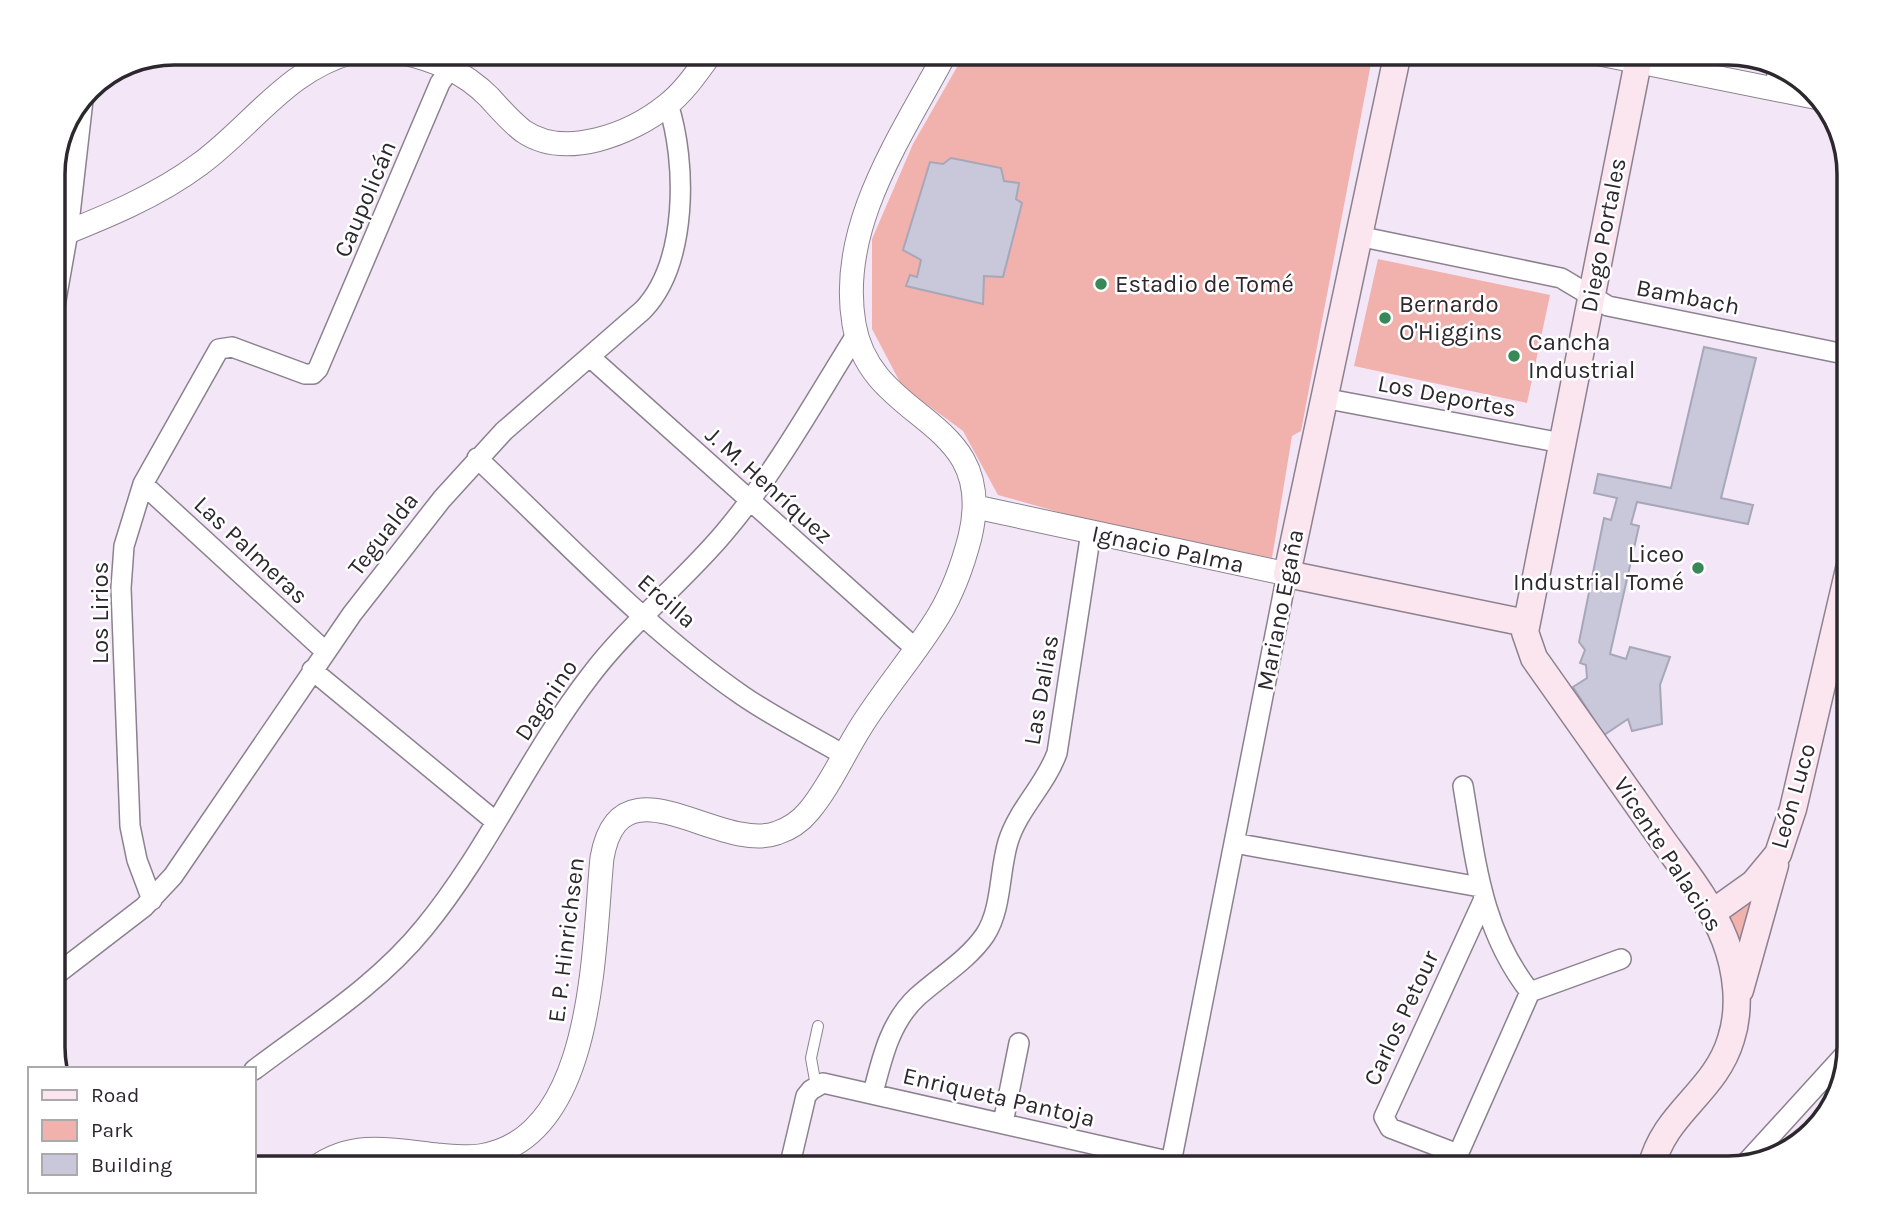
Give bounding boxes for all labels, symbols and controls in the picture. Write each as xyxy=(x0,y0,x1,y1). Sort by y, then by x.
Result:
street label: Caupolicán xyxy=(328,137,402,261)
street label: Diego Portales xyxy=(1574,155,1632,315)
place label: Estadio de Tomé xyxy=(1115,270,1294,298)
street label: Bambach xyxy=(1634,273,1742,321)
marker: Estadio de Tomé xyxy=(1093,276,1109,292)
place label: Bernardo O'Higgins xyxy=(1399,290,1502,346)
marker: Bernardo O'Higgins xyxy=(1377,310,1393,326)
place label: Cancha Industrial xyxy=(1528,328,1635,384)
marker: Cancha Industrial xyxy=(1506,348,1522,364)
street label: Los Deportes xyxy=(1375,369,1519,423)
street label: J. M. Henríquez xyxy=(700,421,838,549)
street label: Tegualda xyxy=(342,487,424,581)
street label: Las Palmeras xyxy=(188,490,314,610)
street label: Ignacio Palma xyxy=(1089,519,1247,579)
street label: Mariano Egaña xyxy=(1251,527,1309,693)
place label: Liceo Industrial Tomé xyxy=(1513,540,1684,596)
marker: Liceo Industrial Tomé xyxy=(1690,560,1706,576)
street label: Los Lirios xyxy=(86,562,114,664)
street label: Ercilla xyxy=(632,568,702,634)
street label: Las Dalias xyxy=(1018,633,1064,747)
street label: Dagnino xyxy=(509,654,583,746)
street label: León Luco xyxy=(1765,740,1821,852)
street label: Vicente Palacios xyxy=(1608,771,1728,937)
street label: E. P. Hinrichsen xyxy=(542,856,590,1024)
street label: Carlos Petour xyxy=(1358,946,1445,1090)
street label: Enriqueta Pantoja xyxy=(900,1061,1098,1133)
legend xyxy=(28,1067,256,1193)
text: Road xyxy=(91,1083,139,1107)
text: Park xyxy=(91,1118,134,1142)
text: Building xyxy=(91,1153,172,1177)

